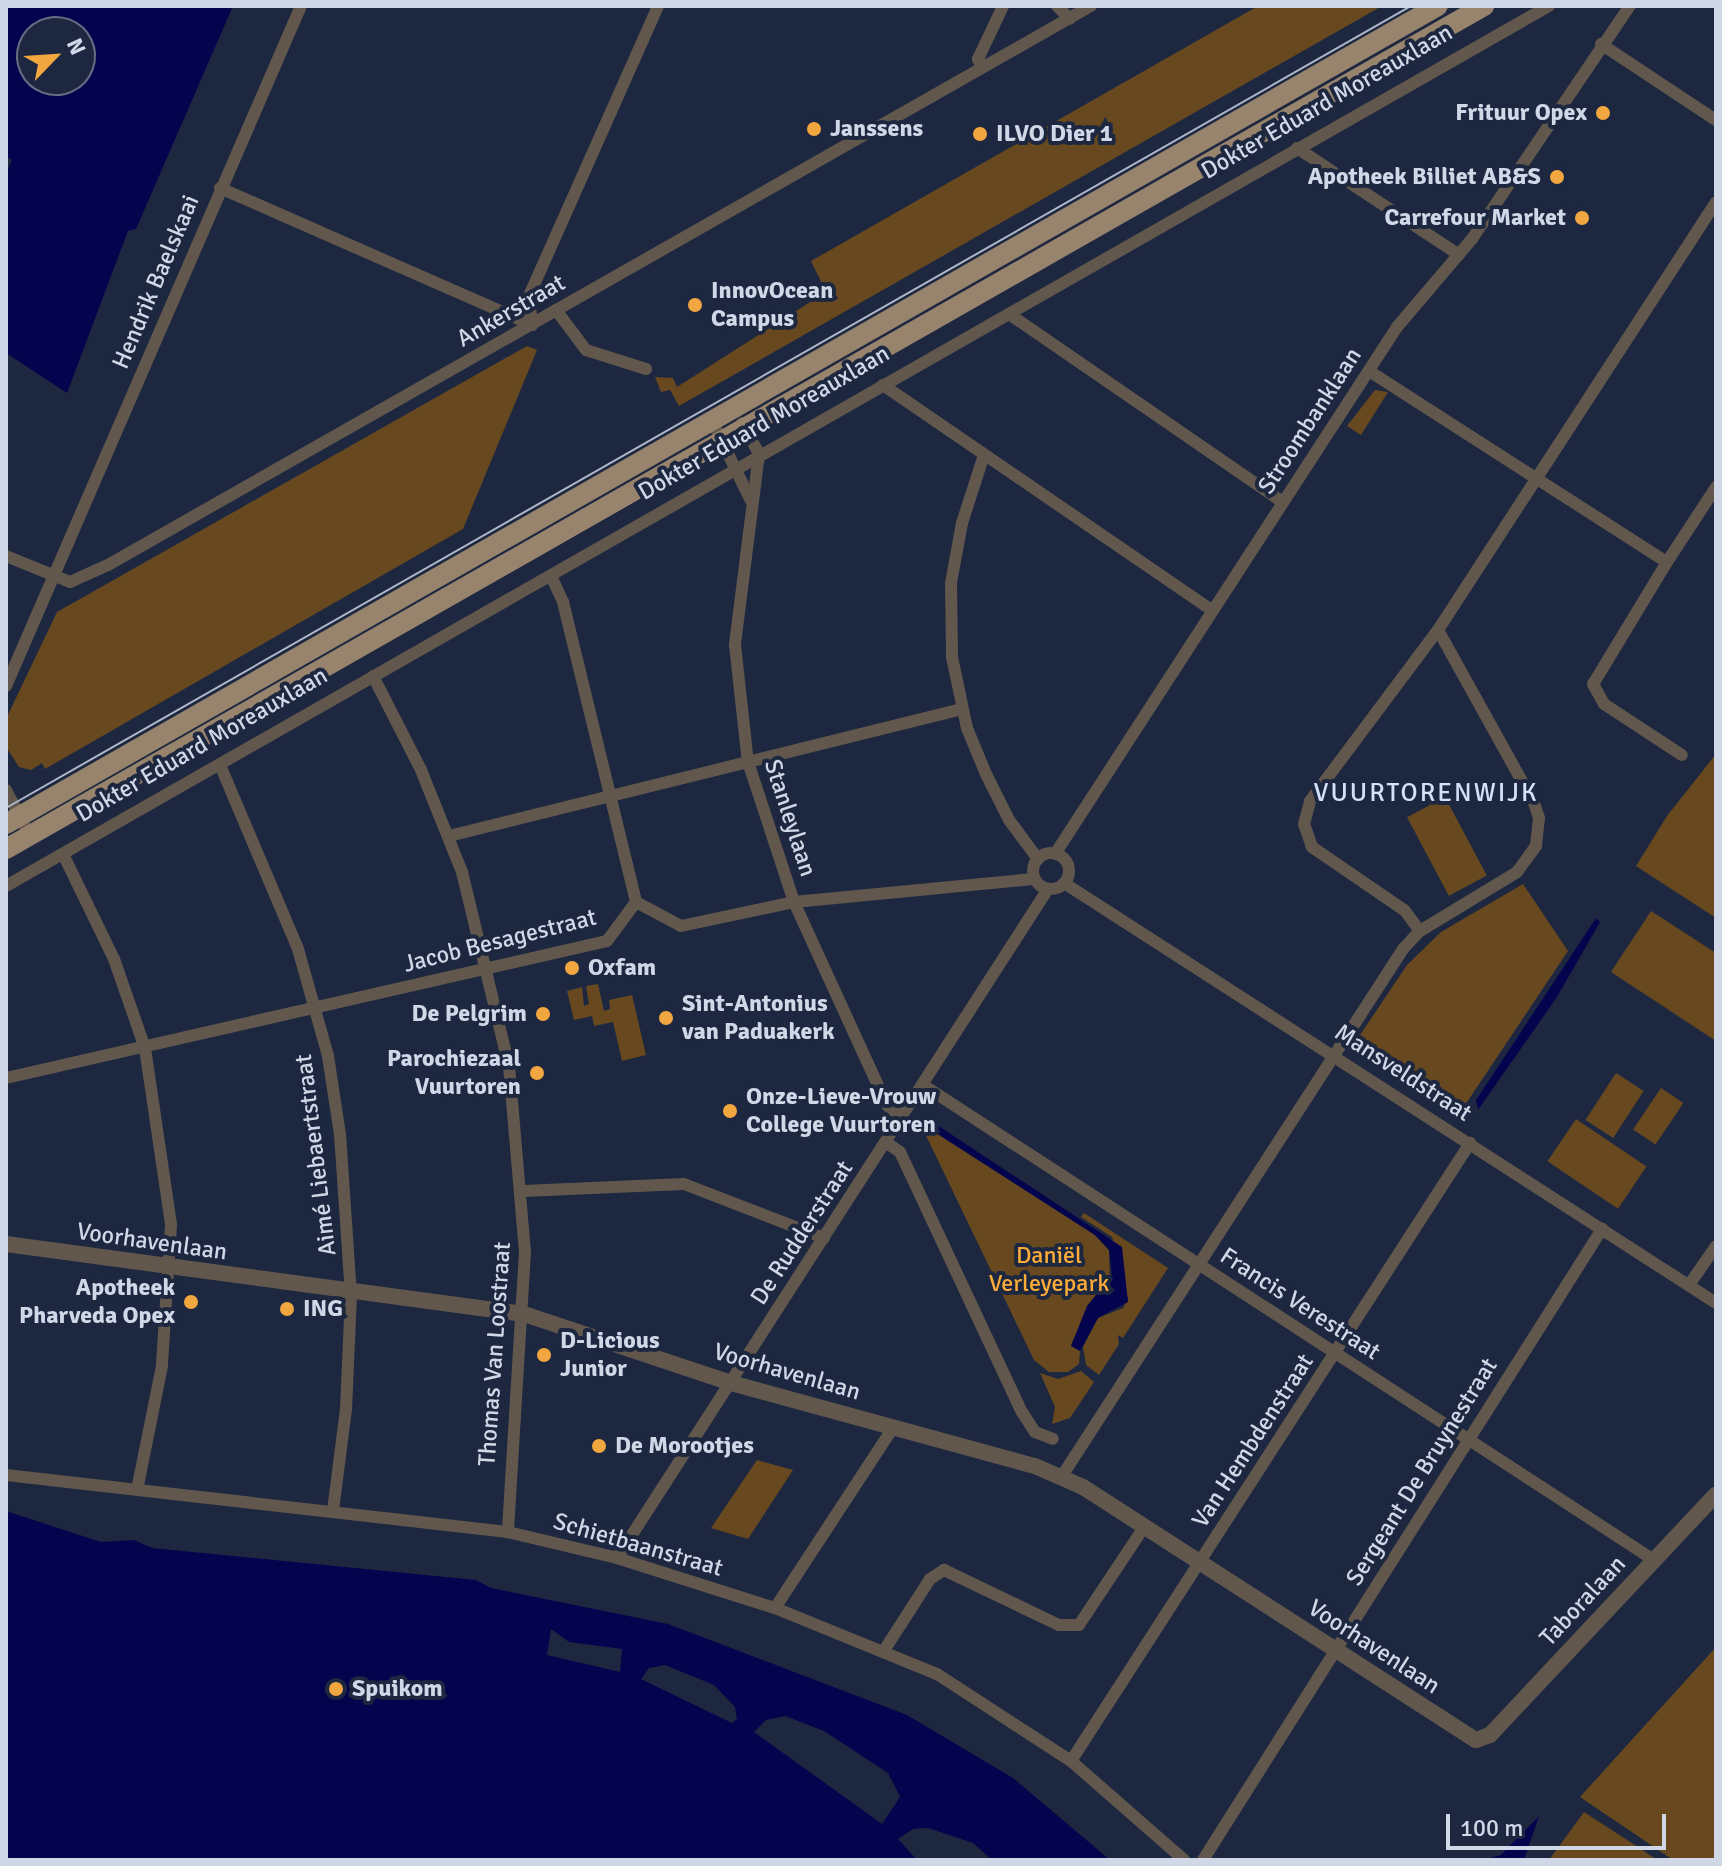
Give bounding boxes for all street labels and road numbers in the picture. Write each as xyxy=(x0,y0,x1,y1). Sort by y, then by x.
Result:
street label: Dokter Eduard Moreauxlaan xyxy=(1196,18,1458,186)
street label: Hendrik Baelskaai xyxy=(106,191,206,373)
street label: Ankerstraat xyxy=(452,268,570,354)
street label: Dokter Eduard Moreauxlaan xyxy=(633,339,895,507)
street label: Stroombanklaan xyxy=(1252,343,1368,499)
street label: Dokter Eduard Moreauxlaan xyxy=(71,661,333,829)
street label: Stanleylaan xyxy=(758,756,822,880)
street label: Jacob Besagestraat xyxy=(401,903,599,979)
street label: Mansveldstraat xyxy=(1329,1018,1477,1128)
street label: Aimé Liebaertstraat xyxy=(289,1053,343,1257)
street label: De Rudderstraat xyxy=(745,1155,859,1311)
street label: Voorhavenlaan xyxy=(75,1217,229,1267)
street label: Thomas Van Loostraat xyxy=(473,1241,517,1467)
street label: Francis Verestraat xyxy=(1215,1242,1385,1366)
street label: Voorhavenlaan xyxy=(710,1337,864,1407)
street label: Van Hembdenstraat xyxy=(1186,1349,1320,1533)
street label: Sergeant De Bruynestraat xyxy=(1340,1353,1504,1591)
street label: Schietbaanstraat xyxy=(550,1507,726,1583)
street label: Taboralaan xyxy=(1534,1550,1632,1652)
street label: Voorhavenlaan xyxy=(1303,1594,1445,1700)

